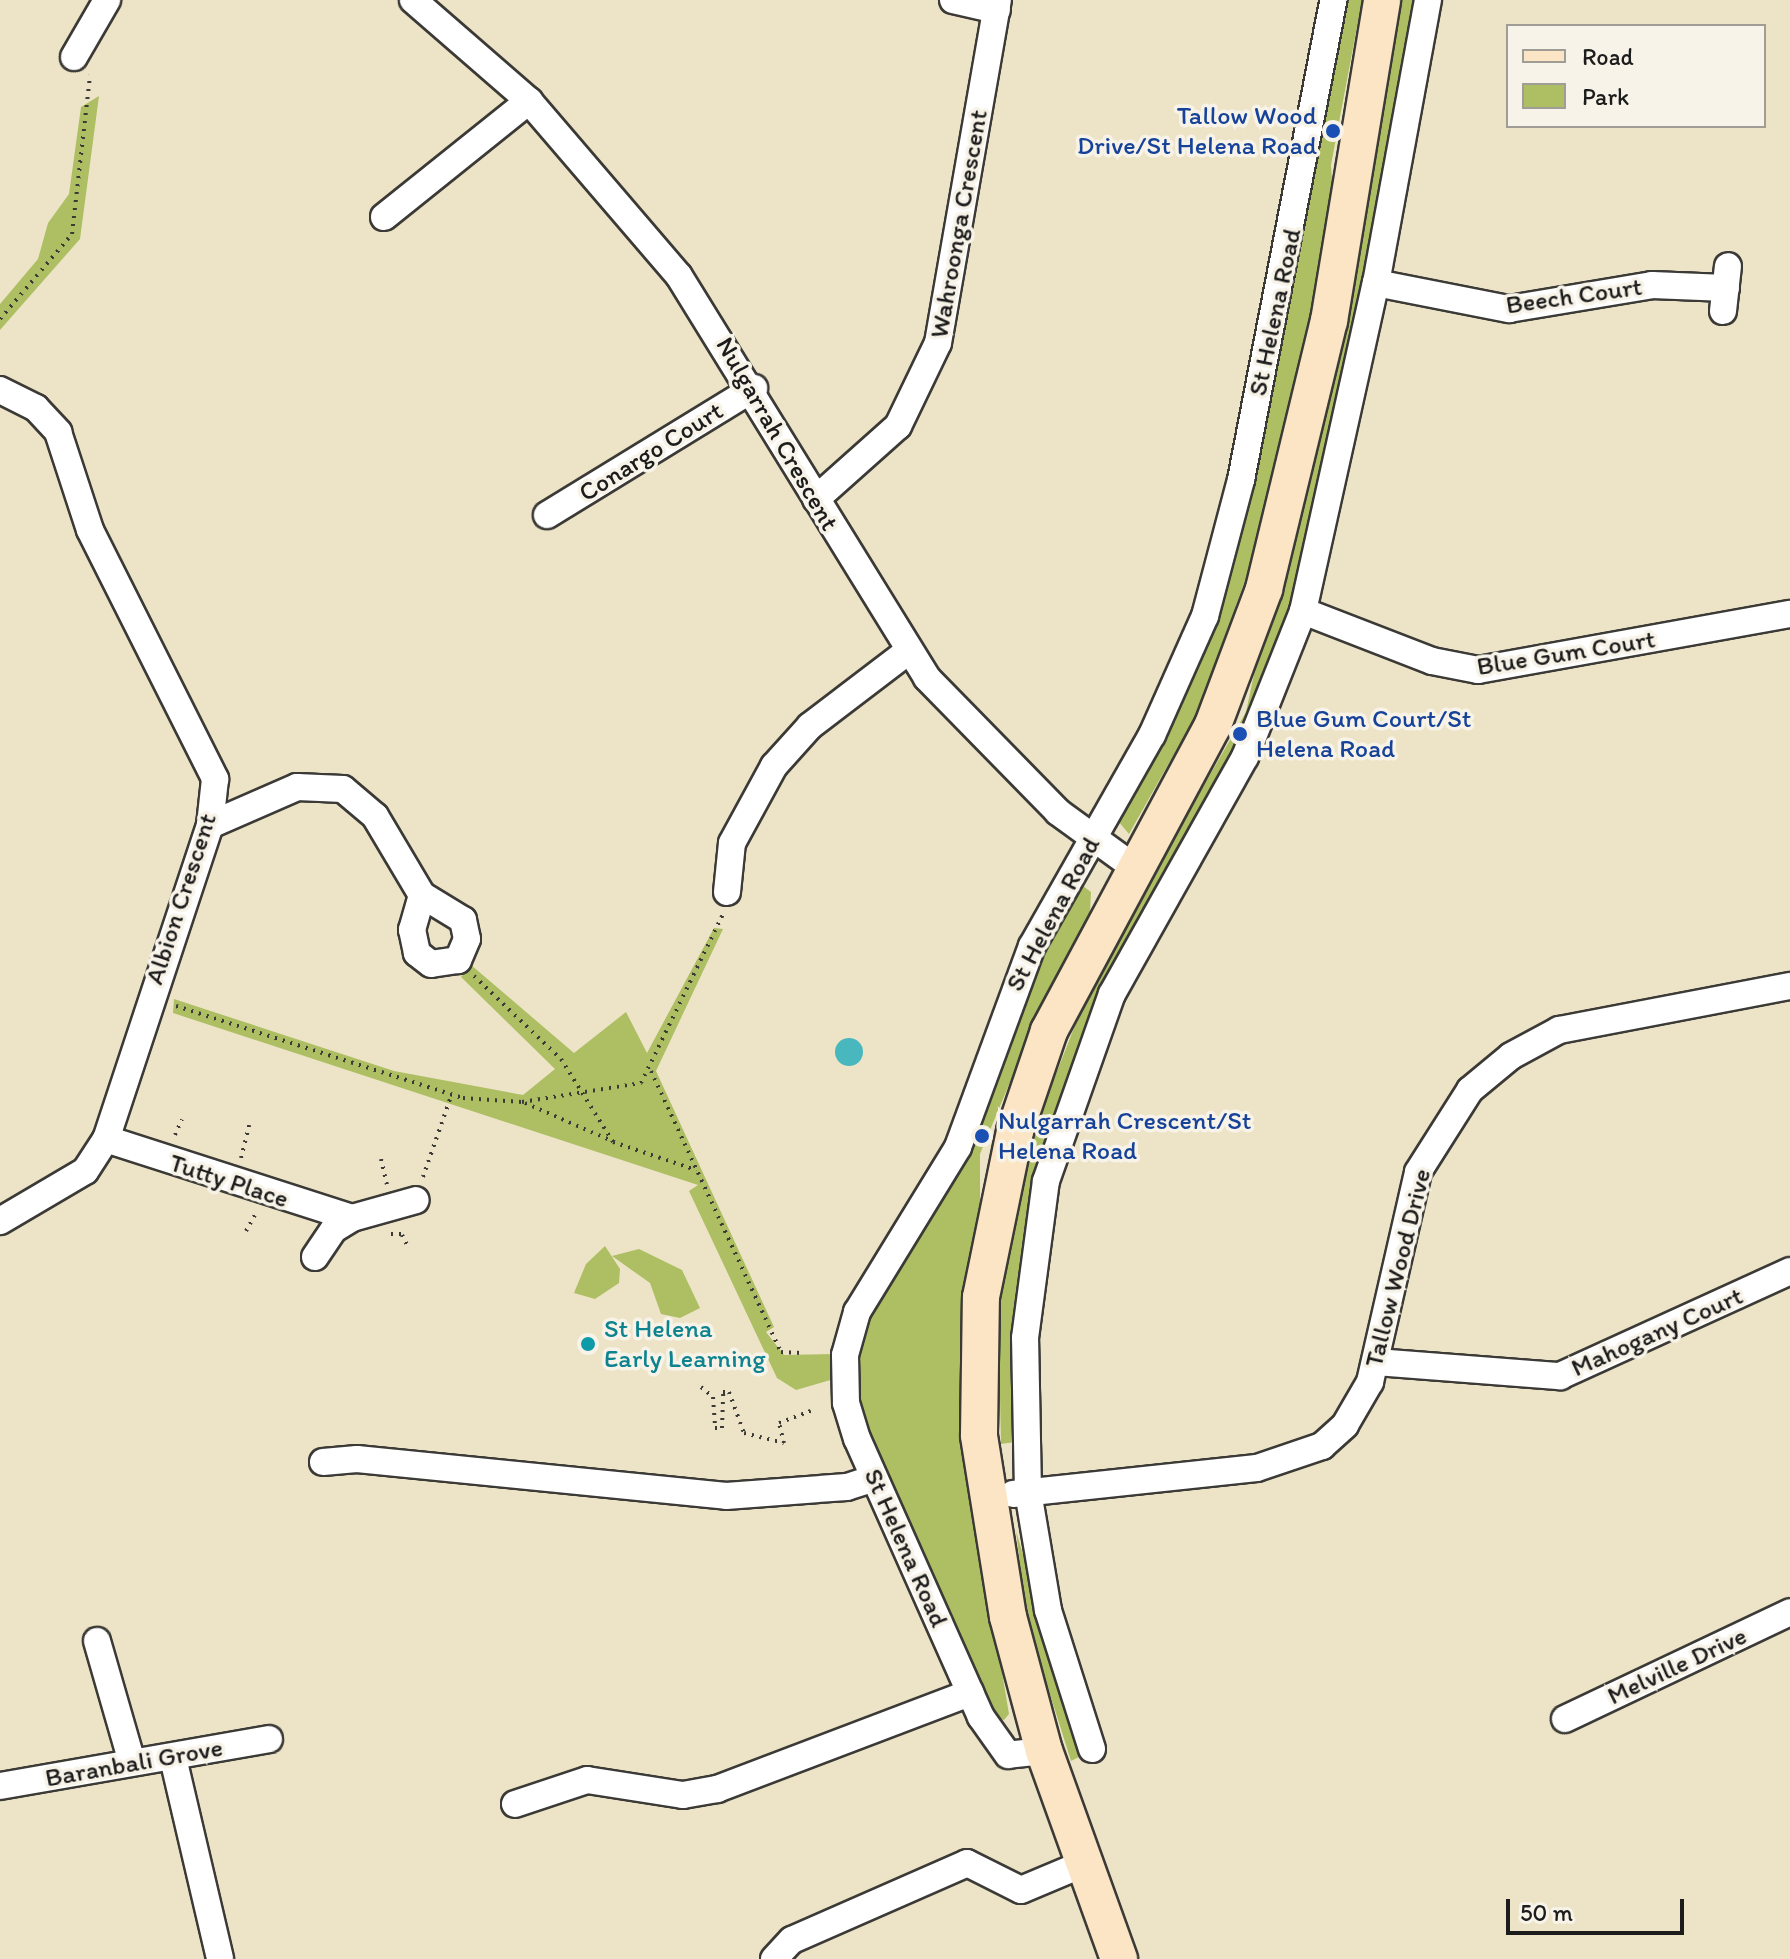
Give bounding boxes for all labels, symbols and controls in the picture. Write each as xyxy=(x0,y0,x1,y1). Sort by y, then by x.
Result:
legend xyxy=(1506,24,1766,128)
text: Road xyxy=(1582,42,1634,71)
text: Park xyxy=(1582,82,1629,111)
place label: Tallow Wood Drive/St Helena Road xyxy=(1078,100,1317,162)
street label: Wahroonga Crescent xyxy=(923,107,995,341)
marker: Tallow Wood Drive/St Helena Road xyxy=(1324,122,1342,140)
street label: St Helena Road xyxy=(1242,226,1308,398)
street label: Beech Court xyxy=(1504,271,1644,321)
street label: Nulgarrah Crescent xyxy=(709,332,845,536)
street label: Conargo Court xyxy=(573,395,729,509)
street label: Blue Gum Court xyxy=(1474,623,1658,683)
place label: Blue Gum Court/St Helena Road xyxy=(1256,703,1472,764)
marker: Blue Gum Court/St Helena Road xyxy=(1231,725,1249,743)
street label: Albion Crescent xyxy=(139,810,223,988)
street label: St Helena Road xyxy=(999,832,1107,996)
place label: Nulgarrah Crescent/St Helena Road xyxy=(998,1105,1252,1166)
marker: Nulgarrah Crescent/St Helena Road xyxy=(973,1127,991,1145)
street label: Tutty Place xyxy=(165,1147,293,1215)
street label: Tallow Wood Drive xyxy=(1358,1165,1438,1371)
street label: Mahogany Court xyxy=(1566,1280,1748,1384)
place label: St Helena Early Learning xyxy=(604,1313,765,1374)
marker: St Helena Early Learning xyxy=(579,1335,597,1353)
street label: St Helena Road xyxy=(857,1464,955,1632)
street label: Melville Drive xyxy=(1602,1620,1752,1712)
street label: Baranbali Grove xyxy=(43,1732,225,1794)
scale bar xyxy=(1510,1883,1688,1933)
text: 50 m xyxy=(1520,1898,1573,1927)

